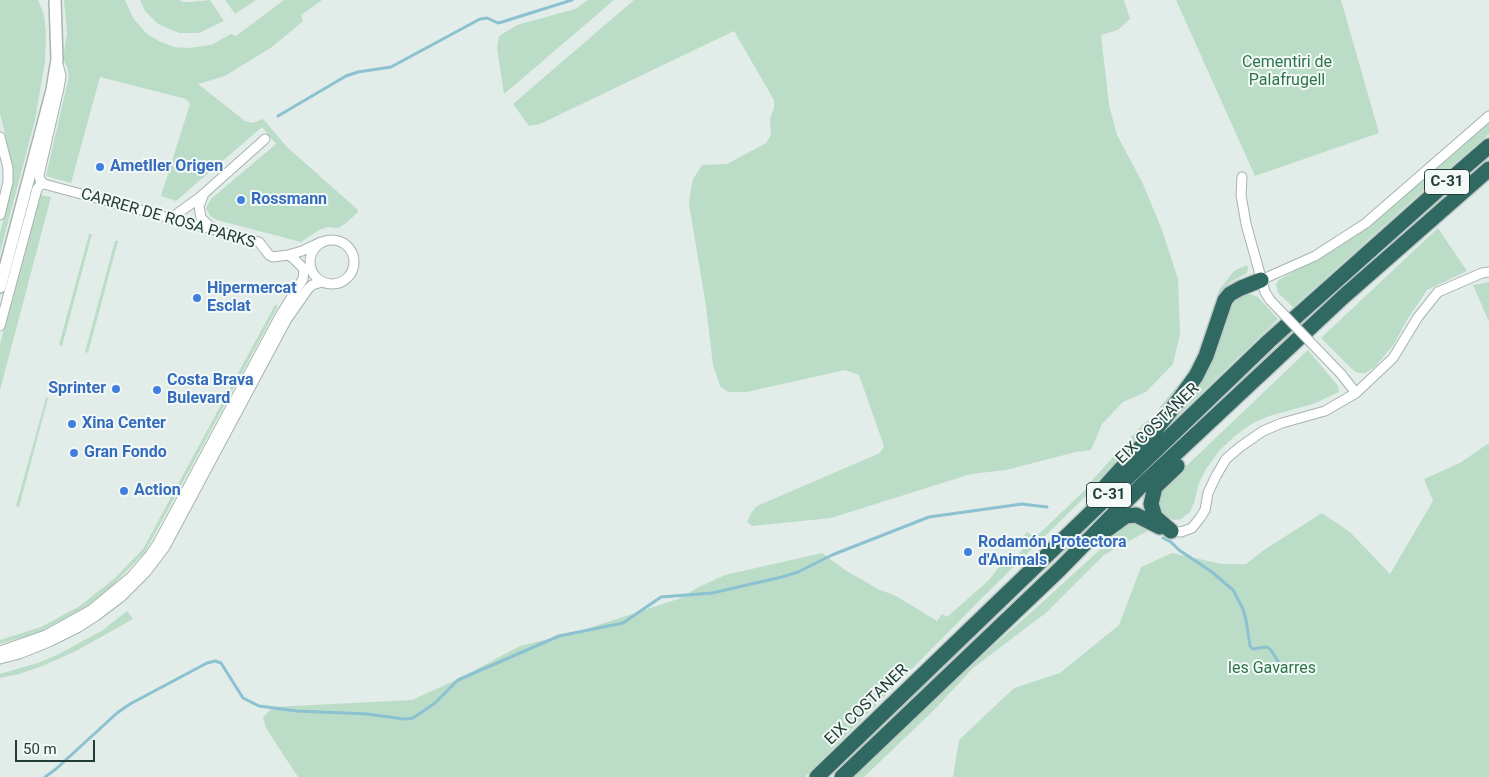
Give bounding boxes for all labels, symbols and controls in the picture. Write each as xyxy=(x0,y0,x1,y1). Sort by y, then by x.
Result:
park label: Cementiri de Palafrugell xyxy=(1242,53,1332,91)
place label: Ametller Origen xyxy=(110,157,223,177)
marker: Ametller Origen xyxy=(94,161,106,173)
road number: C-31 xyxy=(1424,170,1470,194)
street label: CARRER DE ROSA PARKS xyxy=(79,185,257,253)
place label: Rossmann xyxy=(251,190,327,210)
marker: Rossmann xyxy=(235,194,247,206)
place label: Hipermercat Esclat xyxy=(207,279,297,317)
marker: Hipermercat Esclat xyxy=(191,292,203,304)
place label: Costa Brava Bulevard xyxy=(167,371,253,409)
place label: Sprinter xyxy=(48,379,106,399)
street label: EIX COSTANER xyxy=(1112,380,1204,468)
marker: Sprinter xyxy=(110,383,122,395)
marker: Costa Brava Bulevard xyxy=(151,384,163,396)
place label: Xina Center xyxy=(82,414,166,434)
marker: Xina Center xyxy=(66,418,78,430)
place label: Gran Fondo xyxy=(84,443,167,463)
marker: Gran Fondo xyxy=(68,447,80,459)
place label: Action xyxy=(134,481,181,501)
road number: C-31 xyxy=(1086,482,1132,508)
marker: Action xyxy=(118,485,130,497)
place label: Rodamón Protectora d'Animals xyxy=(978,533,1126,571)
marker: Rodamón Protectora d'Animals xyxy=(962,546,974,558)
park label: les Gavarres xyxy=(1228,659,1316,679)
street label: EIX COSTANER xyxy=(821,661,913,749)
scale bar xyxy=(18,730,98,762)
text: 50 m xyxy=(23,740,57,758)

